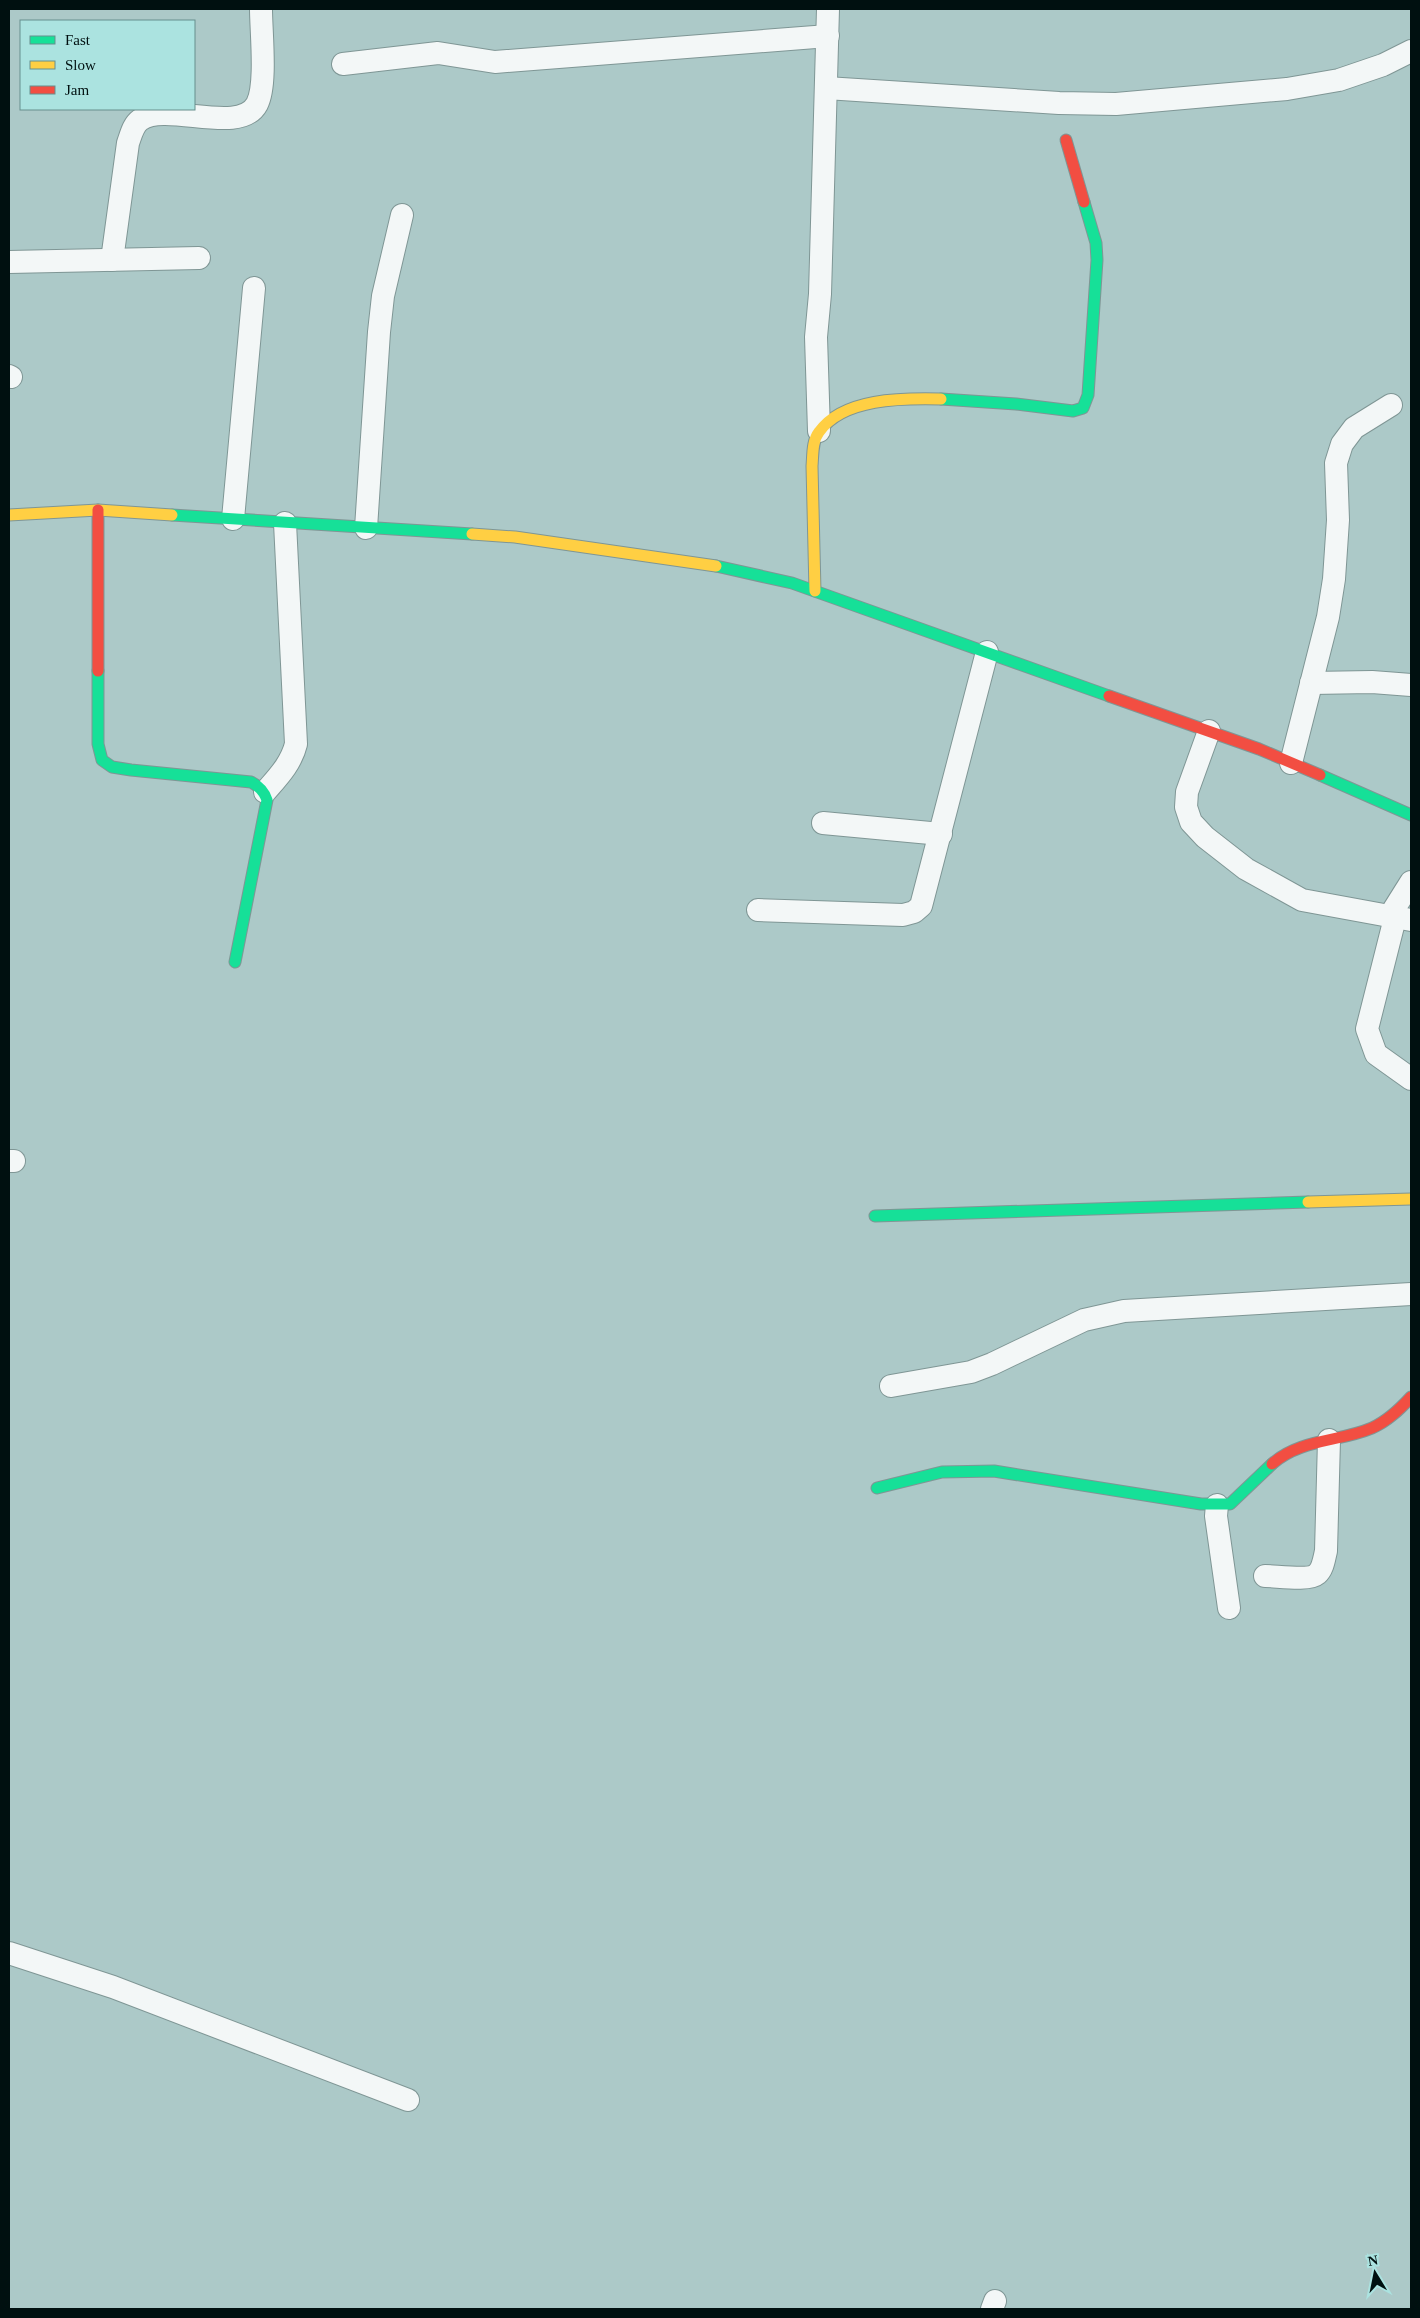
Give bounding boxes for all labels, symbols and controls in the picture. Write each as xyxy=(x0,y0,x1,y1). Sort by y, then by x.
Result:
legend xyxy=(20,20,195,110)
text: Fast xyxy=(65,32,91,48)
text: Slow xyxy=(65,57,96,73)
text: Jam xyxy=(65,82,89,98)
north arrow xyxy=(1350,2248,1400,2298)
text: N xyxy=(1367,2252,1379,2269)

